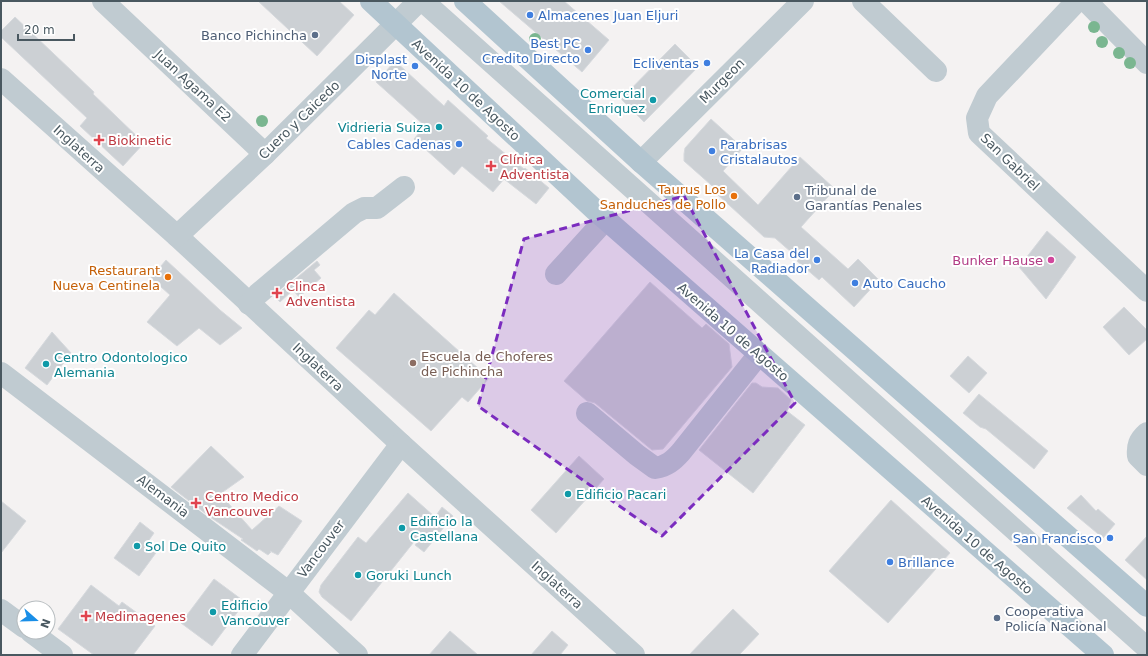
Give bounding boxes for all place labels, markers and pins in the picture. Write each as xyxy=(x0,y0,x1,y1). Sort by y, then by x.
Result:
place label: Almacenes Juan Eljuri xyxy=(538,8,678,23)
marker: Almacenes Juan Eljuri xyxy=(525,10,535,20)
place label: Banco Pichincha xyxy=(201,28,307,43)
marker: Banco Pichincha xyxy=(310,30,320,40)
place label: Best PC Credito Directo xyxy=(482,36,580,66)
marker: Best PC Credito Directo xyxy=(583,45,593,55)
place label: Displast Norte xyxy=(355,52,407,82)
place label: Ecliventas xyxy=(633,56,699,71)
marker: Ecliventas xyxy=(702,58,712,68)
marker: Displast Norte xyxy=(410,61,420,71)
place label: Comercial Enriquez xyxy=(580,86,645,116)
marker: Comercial Enriquez xyxy=(648,95,658,105)
place label: Vidrieria Suiza xyxy=(338,120,431,135)
marker: Vidrieria Suiza xyxy=(434,122,444,132)
place label: Biokinetic xyxy=(108,133,172,148)
marker: Biokinetic xyxy=(93,134,105,146)
place label: Cables Cadenas xyxy=(347,137,451,152)
place label: Parabrisas Cristalautos xyxy=(720,137,798,167)
marker: Cables Cadenas xyxy=(454,139,464,149)
marker: Parabrisas Cristalautos xyxy=(707,146,717,156)
place label: Clínica Adventista xyxy=(500,152,569,182)
marker: Clínica Adventista xyxy=(485,160,497,172)
place label: Taurus Los Sanduches de Pollo xyxy=(600,182,726,212)
place label: Tribunal de Garantías Penales xyxy=(804,183,922,213)
marker: Taurus Los Sanduches de Pollo xyxy=(729,191,739,201)
marker: Tribunal de Garantías Penales xyxy=(792,192,802,202)
place label: La Casa del Radiador xyxy=(734,246,810,276)
place label: Bunker Hause xyxy=(952,253,1043,268)
marker: La Casa del Radiador xyxy=(812,255,822,265)
marker: Bunker Hause xyxy=(1046,255,1056,265)
place label: Restaurant Nueva Centinela xyxy=(52,263,160,293)
marker: Restaurant Nueva Centinela xyxy=(163,272,173,282)
place label: Auto Caucho xyxy=(863,276,946,291)
marker: Auto Caucho xyxy=(850,278,860,288)
place label: Clinca Adventista xyxy=(286,279,355,309)
marker: Clinca Adventista xyxy=(271,287,283,299)
place label: Escuela de Choferes de Pichincha xyxy=(421,349,553,379)
place label: Centro Odontologico Alemania xyxy=(54,350,188,380)
marker: Escuela de Choferes de Pichincha xyxy=(408,358,418,368)
marker: Centro Odontologico Alemania xyxy=(41,359,51,369)
place label: Edificio Pacari xyxy=(576,487,666,502)
place label: Centro Medico Vancouver xyxy=(205,489,299,519)
marker: Edificio Pacari xyxy=(563,489,573,499)
marker: Centro Medico Vancouver xyxy=(190,497,202,509)
place label: Edificio la Castellana xyxy=(410,514,478,544)
marker: Edificio la Castellana xyxy=(397,523,407,533)
place label: San Francisco xyxy=(1013,531,1102,546)
marker: San Francisco xyxy=(1105,533,1115,543)
place label: Sol De Quito xyxy=(145,539,226,554)
marker: Sol De Quito xyxy=(132,541,142,551)
place label: Brillance xyxy=(898,555,954,570)
marker: Brillance xyxy=(885,557,895,567)
place label: Goruki Lunch xyxy=(366,568,452,583)
marker: Goruki Lunch xyxy=(353,570,363,580)
place label: Edificio Vancouver xyxy=(221,598,290,628)
place label: Cooperativa Policía Nacional xyxy=(1005,604,1107,634)
marker: Edificio Vancouver xyxy=(208,607,218,617)
place label: Medimagenes xyxy=(95,609,186,624)
marker: Medimagenes xyxy=(80,610,92,622)
marker: Cooperativa Policía Nacional xyxy=(992,613,1002,623)

